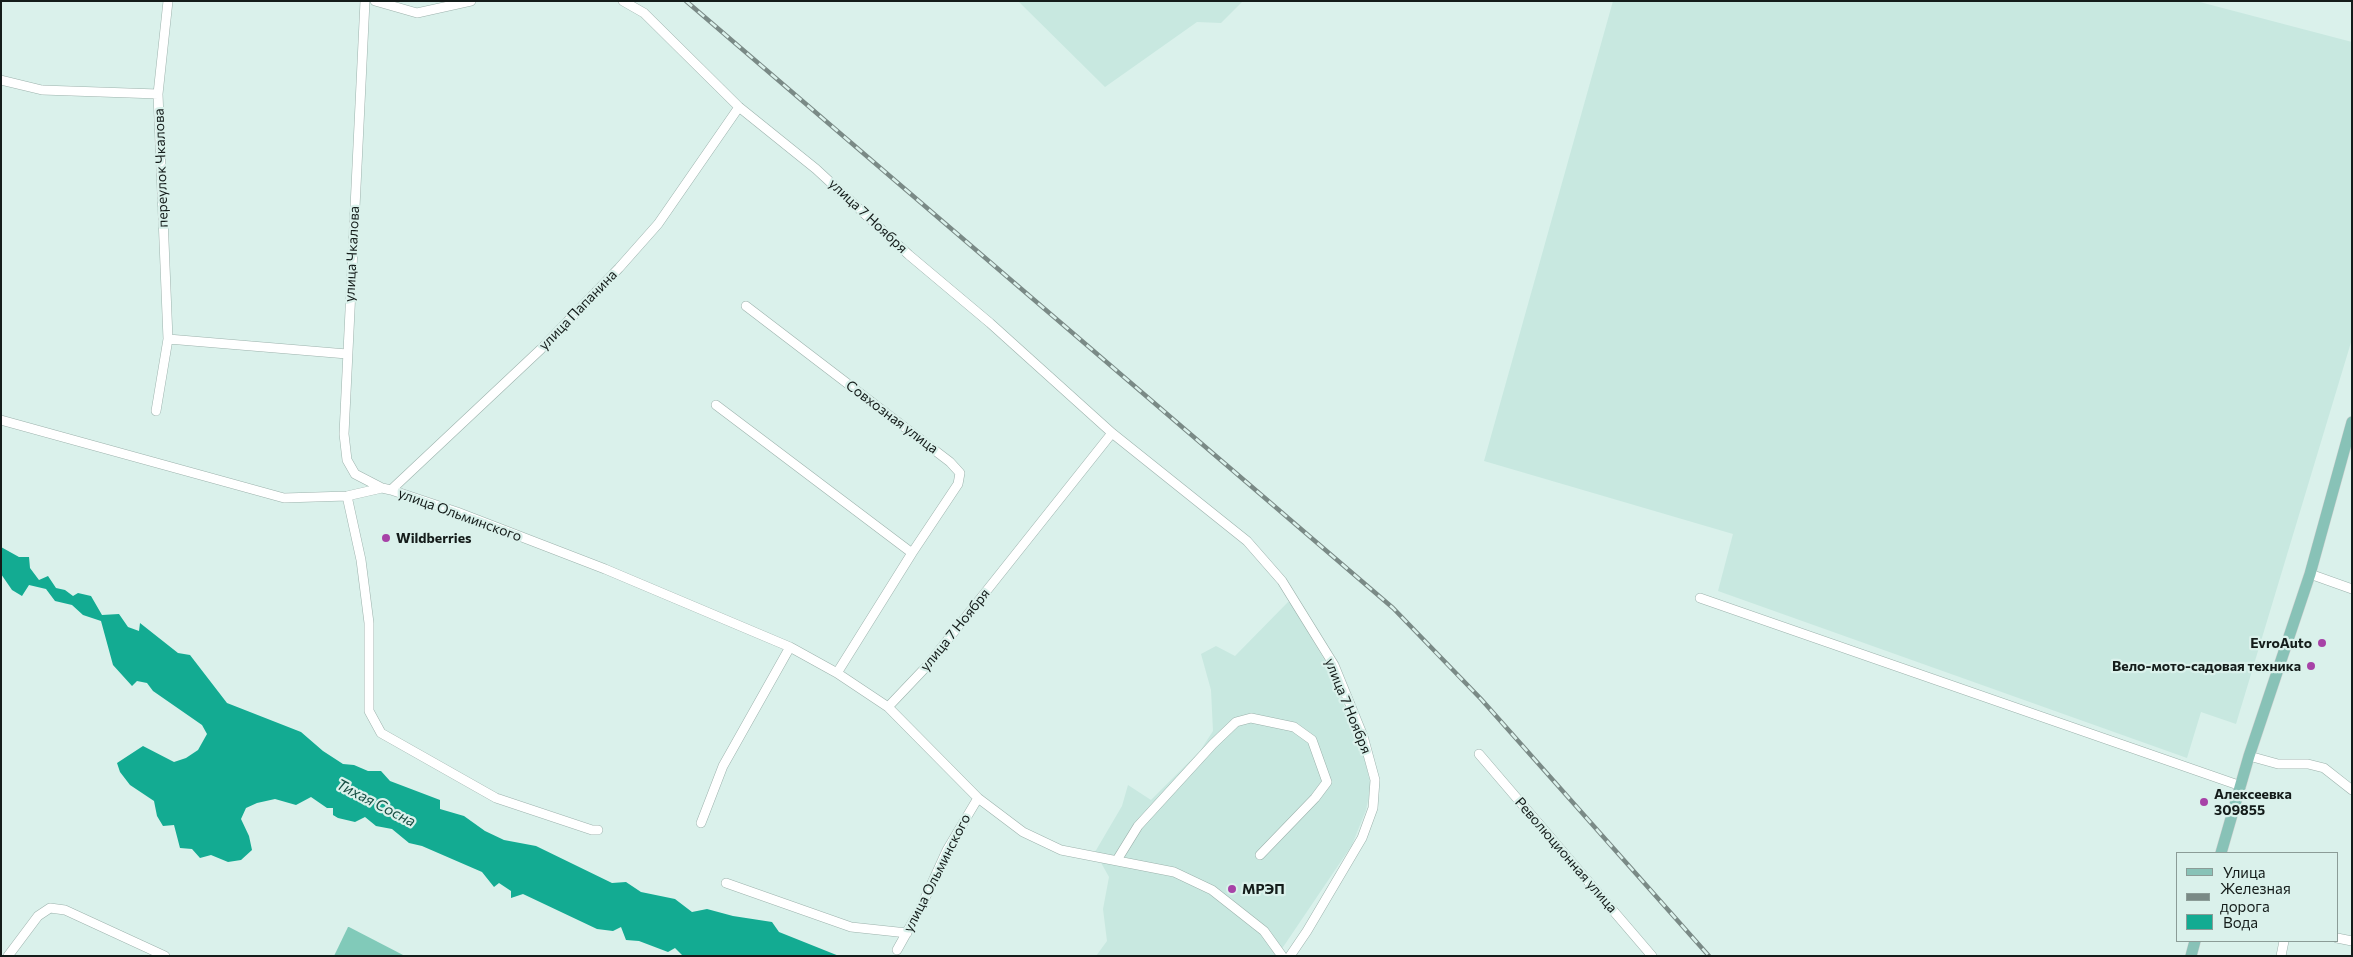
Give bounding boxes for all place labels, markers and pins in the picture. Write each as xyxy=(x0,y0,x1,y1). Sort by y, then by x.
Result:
place label: Wildberries xyxy=(396,530,472,546)
marker: Wildberries xyxy=(380,532,392,544)
place label: EvroAuto xyxy=(2250,635,2312,651)
marker: EvroAuto xyxy=(2316,637,2328,649)
place label: Вело-мото-садовая техника xyxy=(2112,658,2301,674)
marker: Вело-мото-садовая техника xyxy=(2305,660,2317,672)
place label: Алексеевка 309855 xyxy=(2214,786,2292,819)
marker: Алексеевка 309855 xyxy=(2198,796,2210,808)
place label: МРЭП xyxy=(1242,881,1285,897)
marker: МРЭП xyxy=(1226,883,1238,895)

